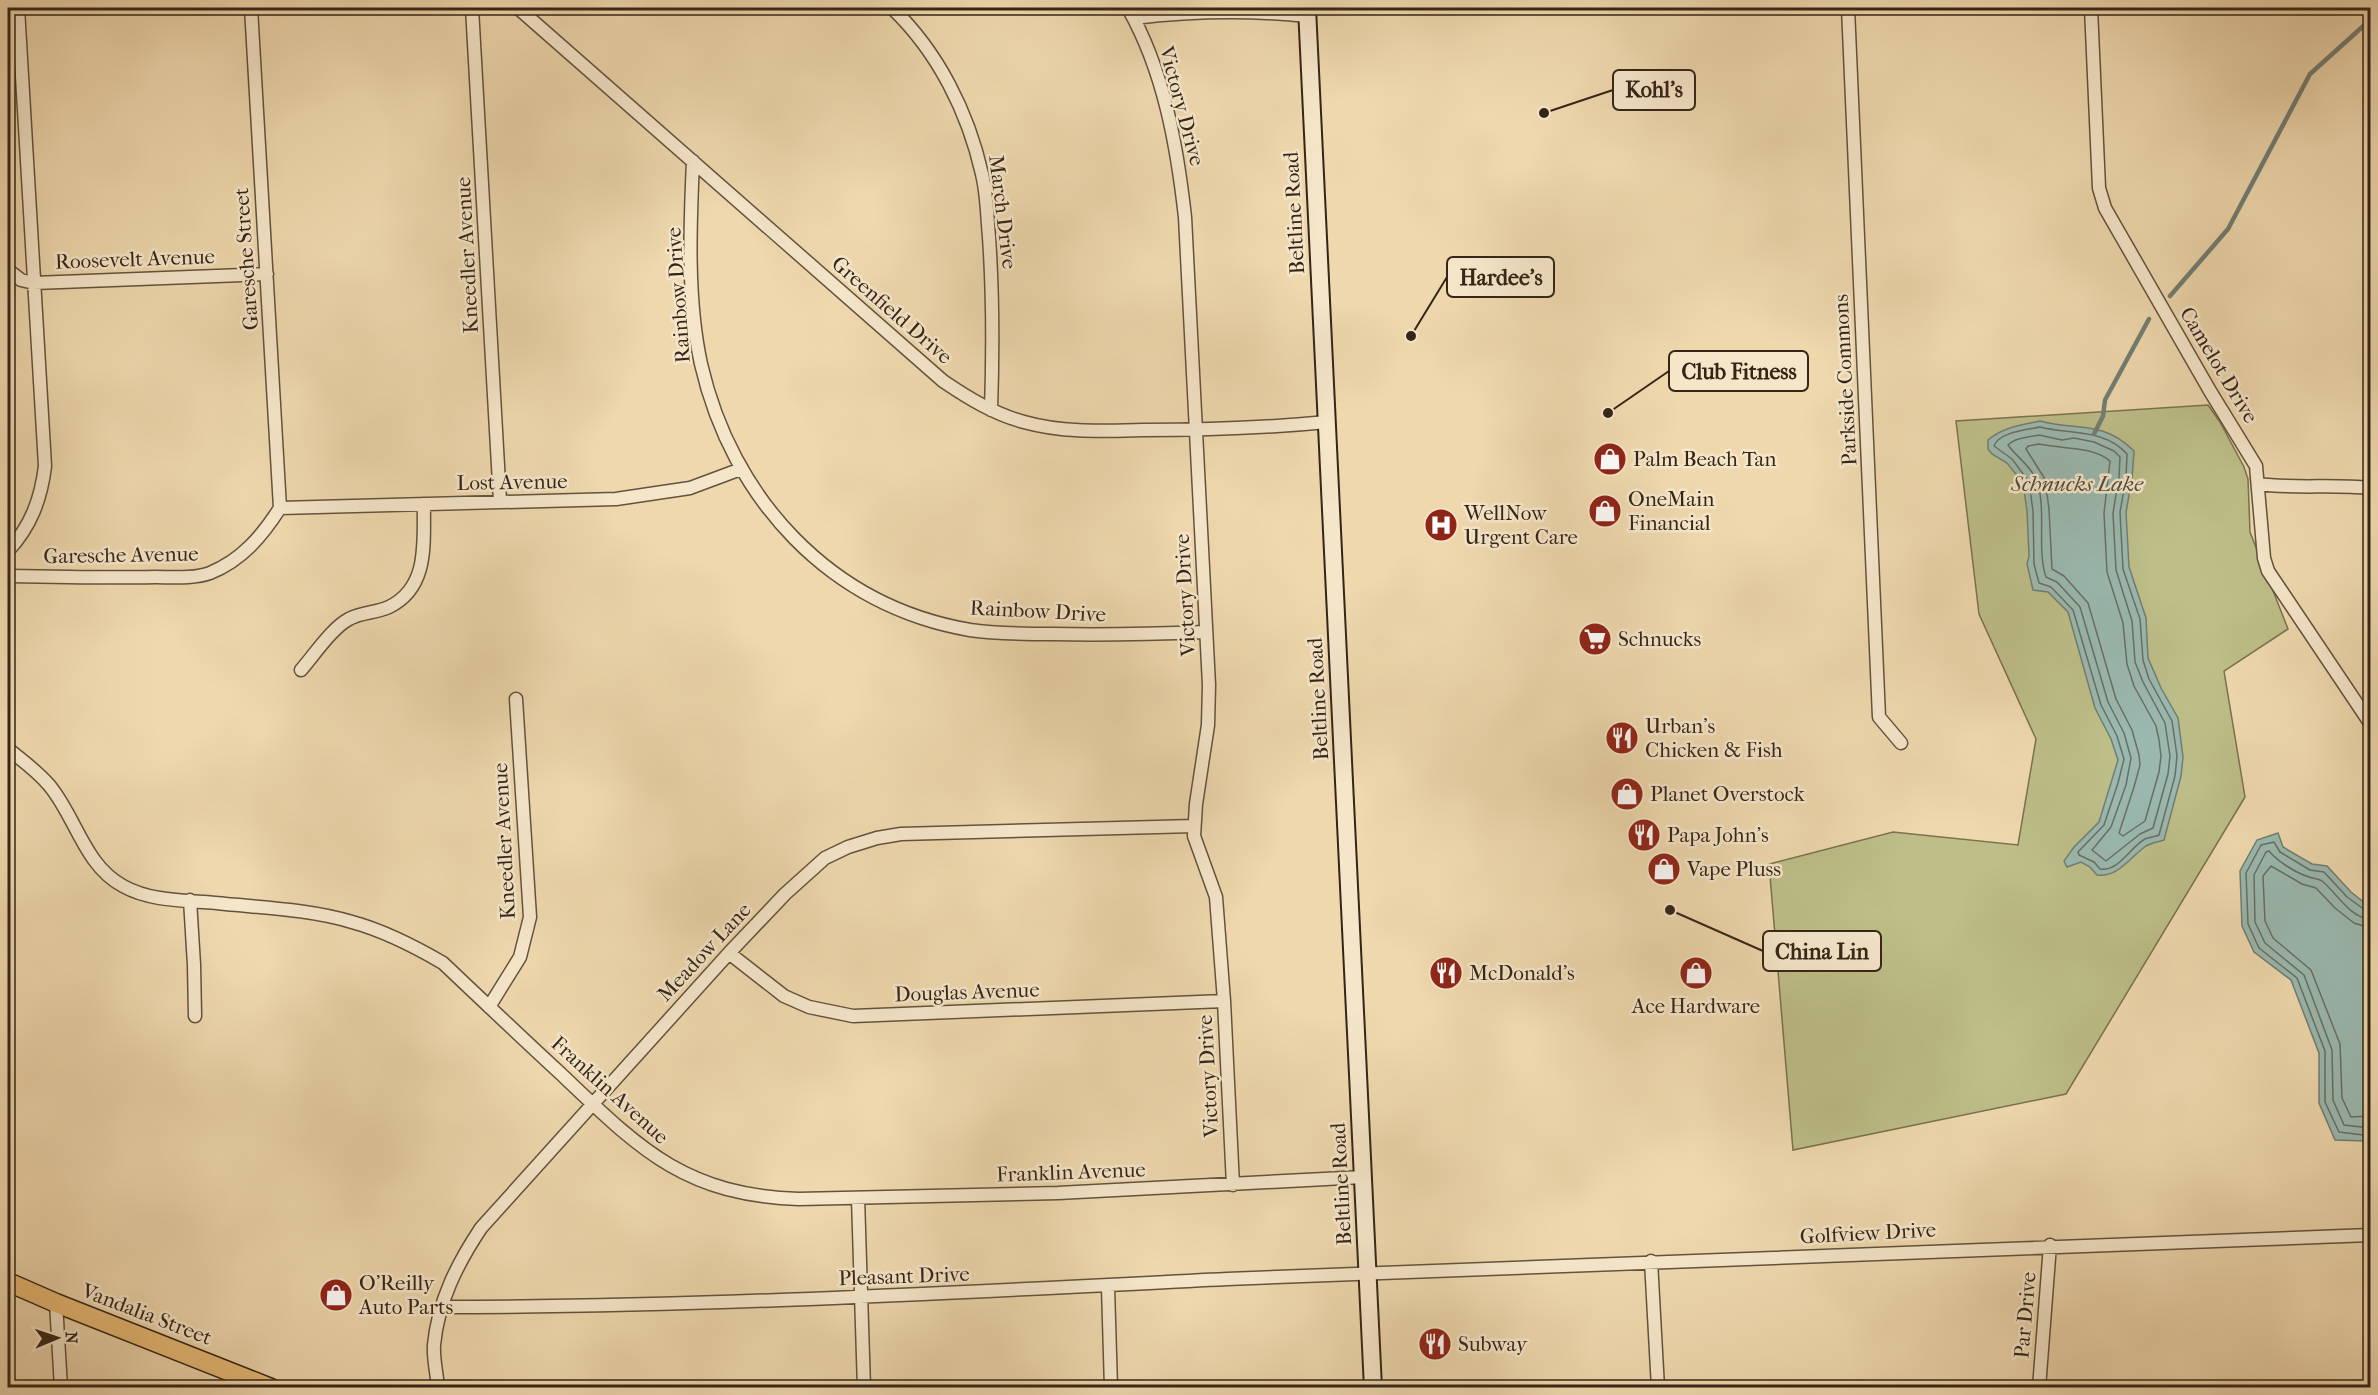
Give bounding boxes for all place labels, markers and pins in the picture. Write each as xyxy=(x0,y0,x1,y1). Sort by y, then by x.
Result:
callout: Kohl's xyxy=(1613,70,1695,110)
callout: Hardee's xyxy=(1447,257,1554,297)
callout: Club Fitness xyxy=(1669,351,1808,391)
shop icon: Palm Beach Tan xyxy=(1592,441,1628,477)
place label: Palm Beach Tan xyxy=(1633,447,1776,471)
place label: OneMain Financial xyxy=(1628,487,1714,535)
shop icon: OneMain Financial xyxy=(1587,493,1623,529)
place label: WellNow Urgent Care xyxy=(1463,501,1578,549)
hospital icon: WellNow Urgent Care xyxy=(1423,507,1459,543)
supermarket icon: Schnucks xyxy=(1577,621,1613,657)
place label: Schnucks xyxy=(1618,627,1702,651)
place label: Urban's Chicken & Fish xyxy=(1645,714,1783,762)
restaurant icon: Urban's Chicken & Fish xyxy=(1604,720,1640,756)
shop icon: Planet Overstock xyxy=(1609,776,1645,812)
place label: Planet Overstock xyxy=(1650,782,1805,806)
restaurant icon: Papa John's xyxy=(1626,817,1662,853)
place label: Papa John's xyxy=(1667,823,1769,847)
shop icon: Vape Pluss xyxy=(1646,851,1682,887)
place label: Vape Pluss xyxy=(1686,857,1781,881)
callout: China Lin xyxy=(1763,931,1881,971)
restaurant icon: McDonald's xyxy=(1428,955,1464,991)
shop icon: Ace Hardware xyxy=(1678,955,1714,991)
place label: McDonald's xyxy=(1469,961,1575,985)
place label: Ace Hardware xyxy=(1631,994,1760,1018)
place label: O'Reilly Auto Parts xyxy=(358,1271,454,1319)
shop icon: O'Reilly Auto Parts xyxy=(318,1277,354,1313)
restaurant icon: Subway xyxy=(1417,1326,1453,1362)
place label: Subway xyxy=(1458,1332,1528,1356)

